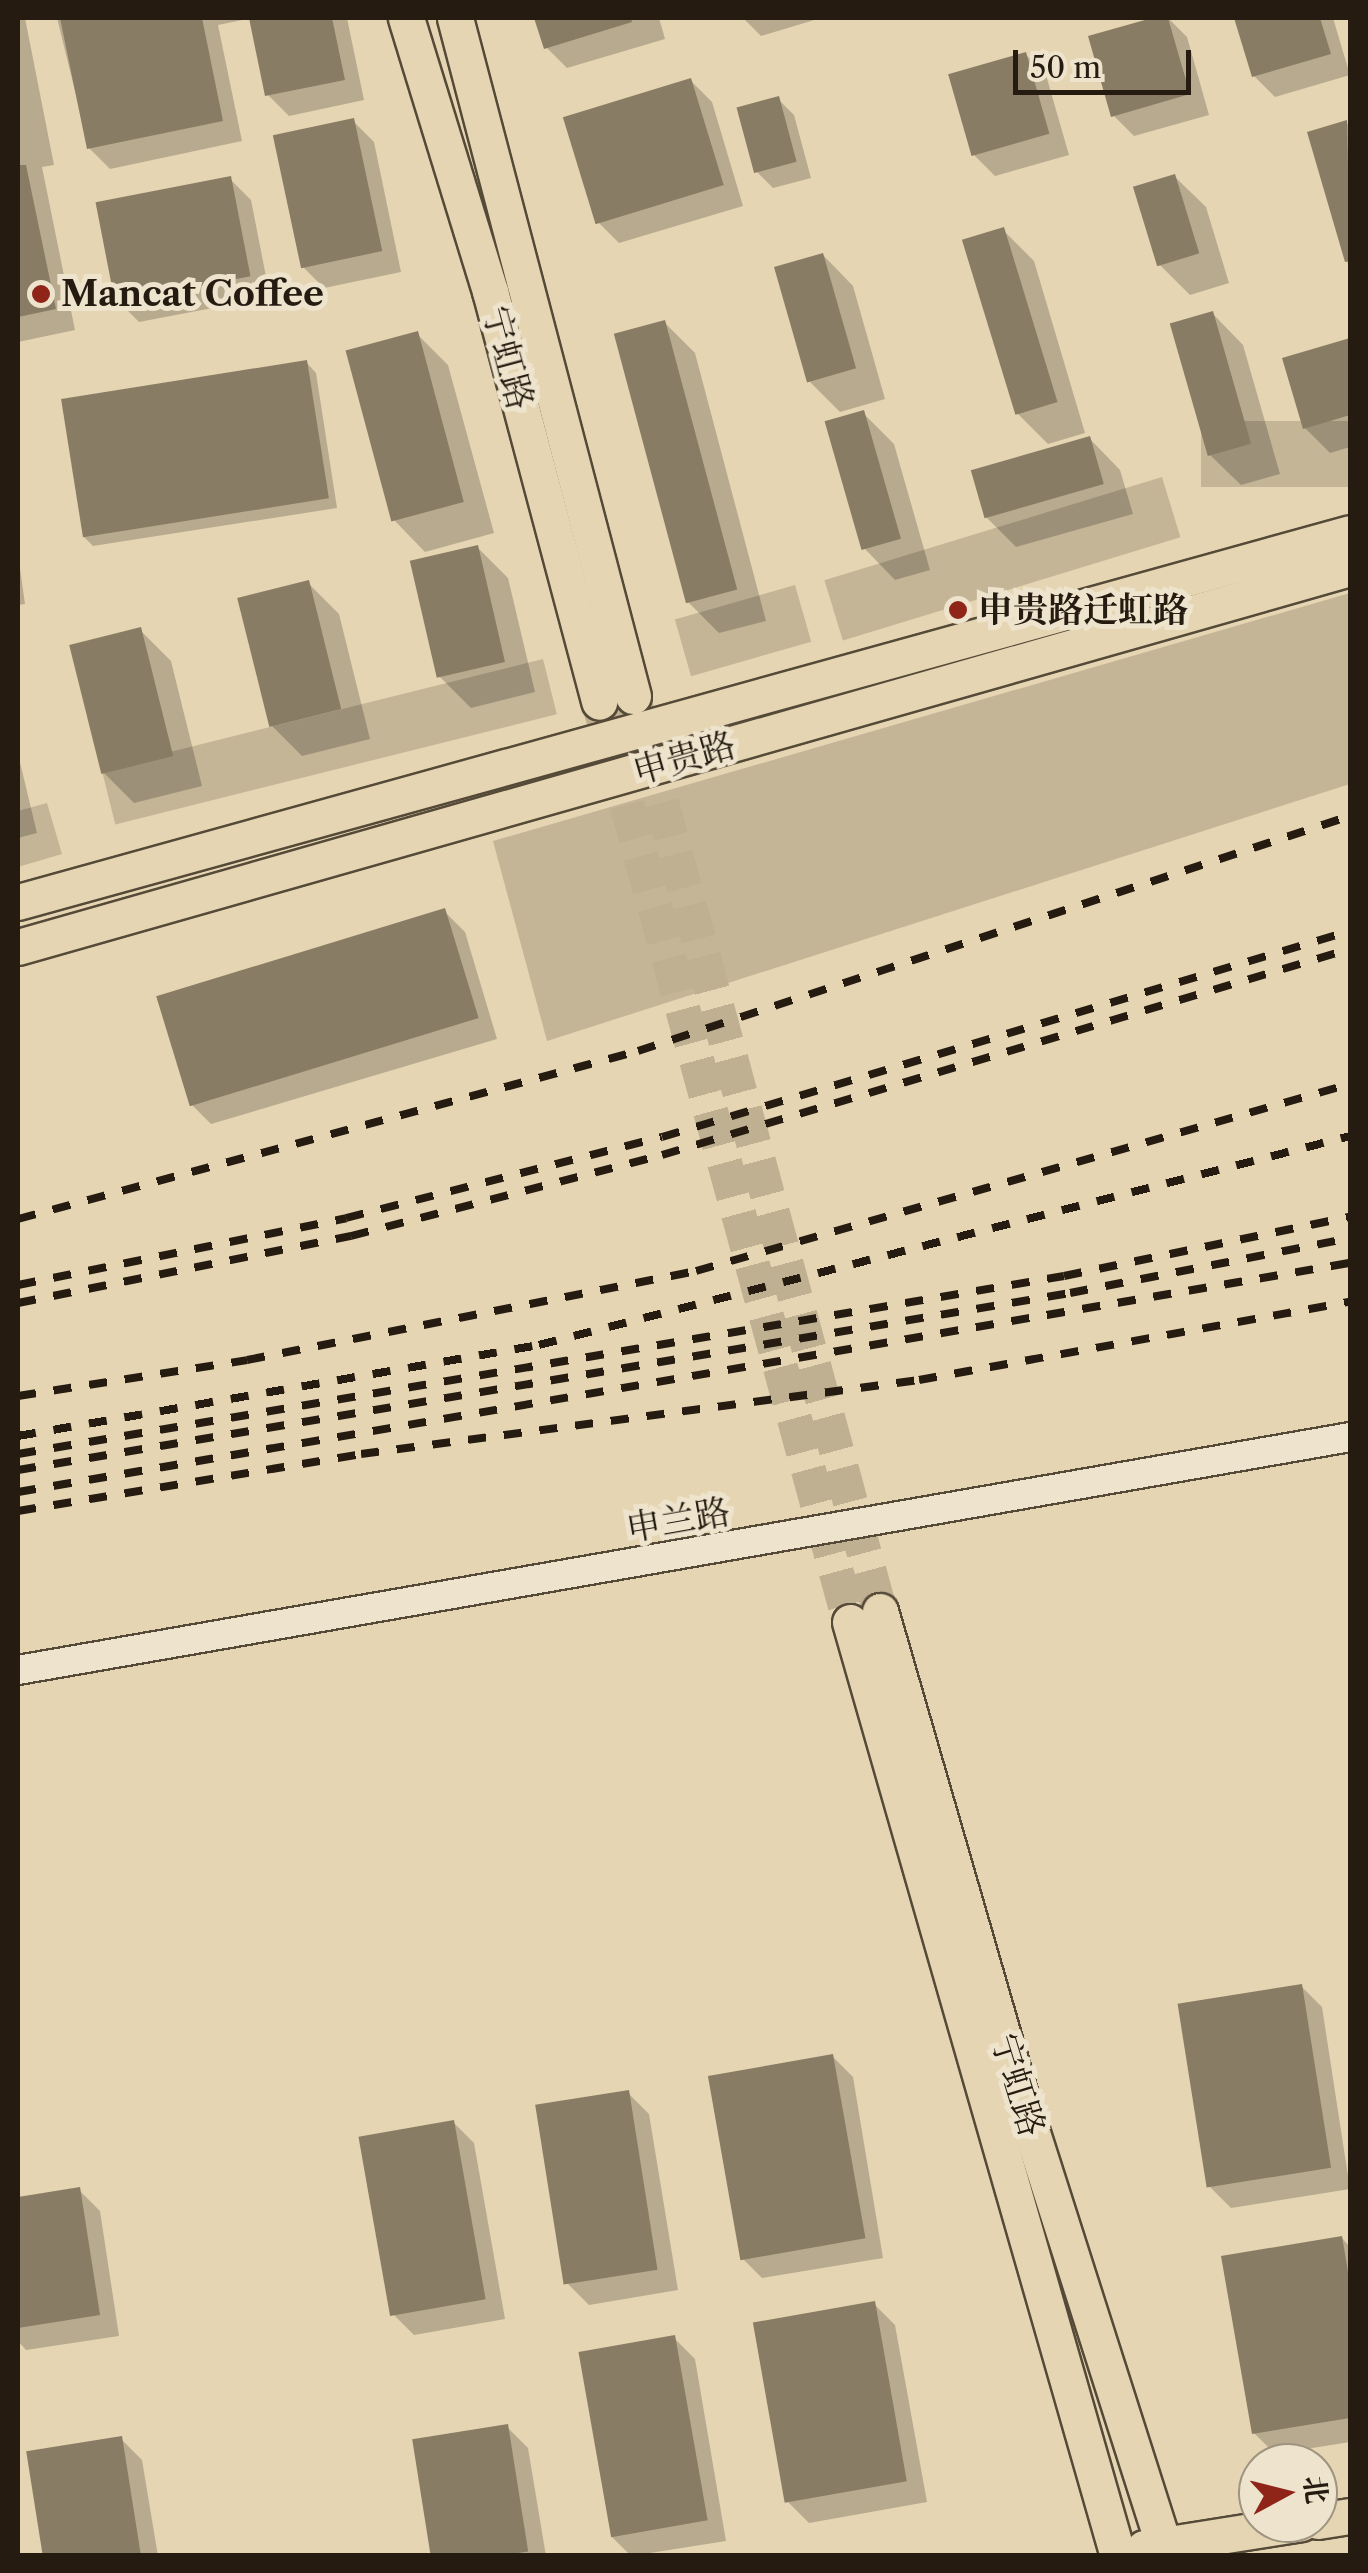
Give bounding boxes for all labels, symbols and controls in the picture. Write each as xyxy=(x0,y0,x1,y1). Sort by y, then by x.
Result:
scale bar xyxy=(1018,30,1196,92)
text: 50 m xyxy=(1030,49,1101,86)
place label: Mancat Coffee xyxy=(61,273,324,315)
marker: Mancat Coffee xyxy=(30,283,52,305)
street label: 宁虹路 xyxy=(474,302,542,414)
place label: 申贵路迁虹路 xyxy=(978,589,1188,631)
marker: 申贵路迁虹路 xyxy=(947,599,969,621)
street label: 申贵路 xyxy=(628,723,740,793)
street label: 申兰路 xyxy=(623,1490,733,1550)
street label: 宁虹路 xyxy=(983,2029,1053,2141)
north arrow xyxy=(1238,2443,1338,2543)
text: 北 xyxy=(1297,2474,1334,2506)

